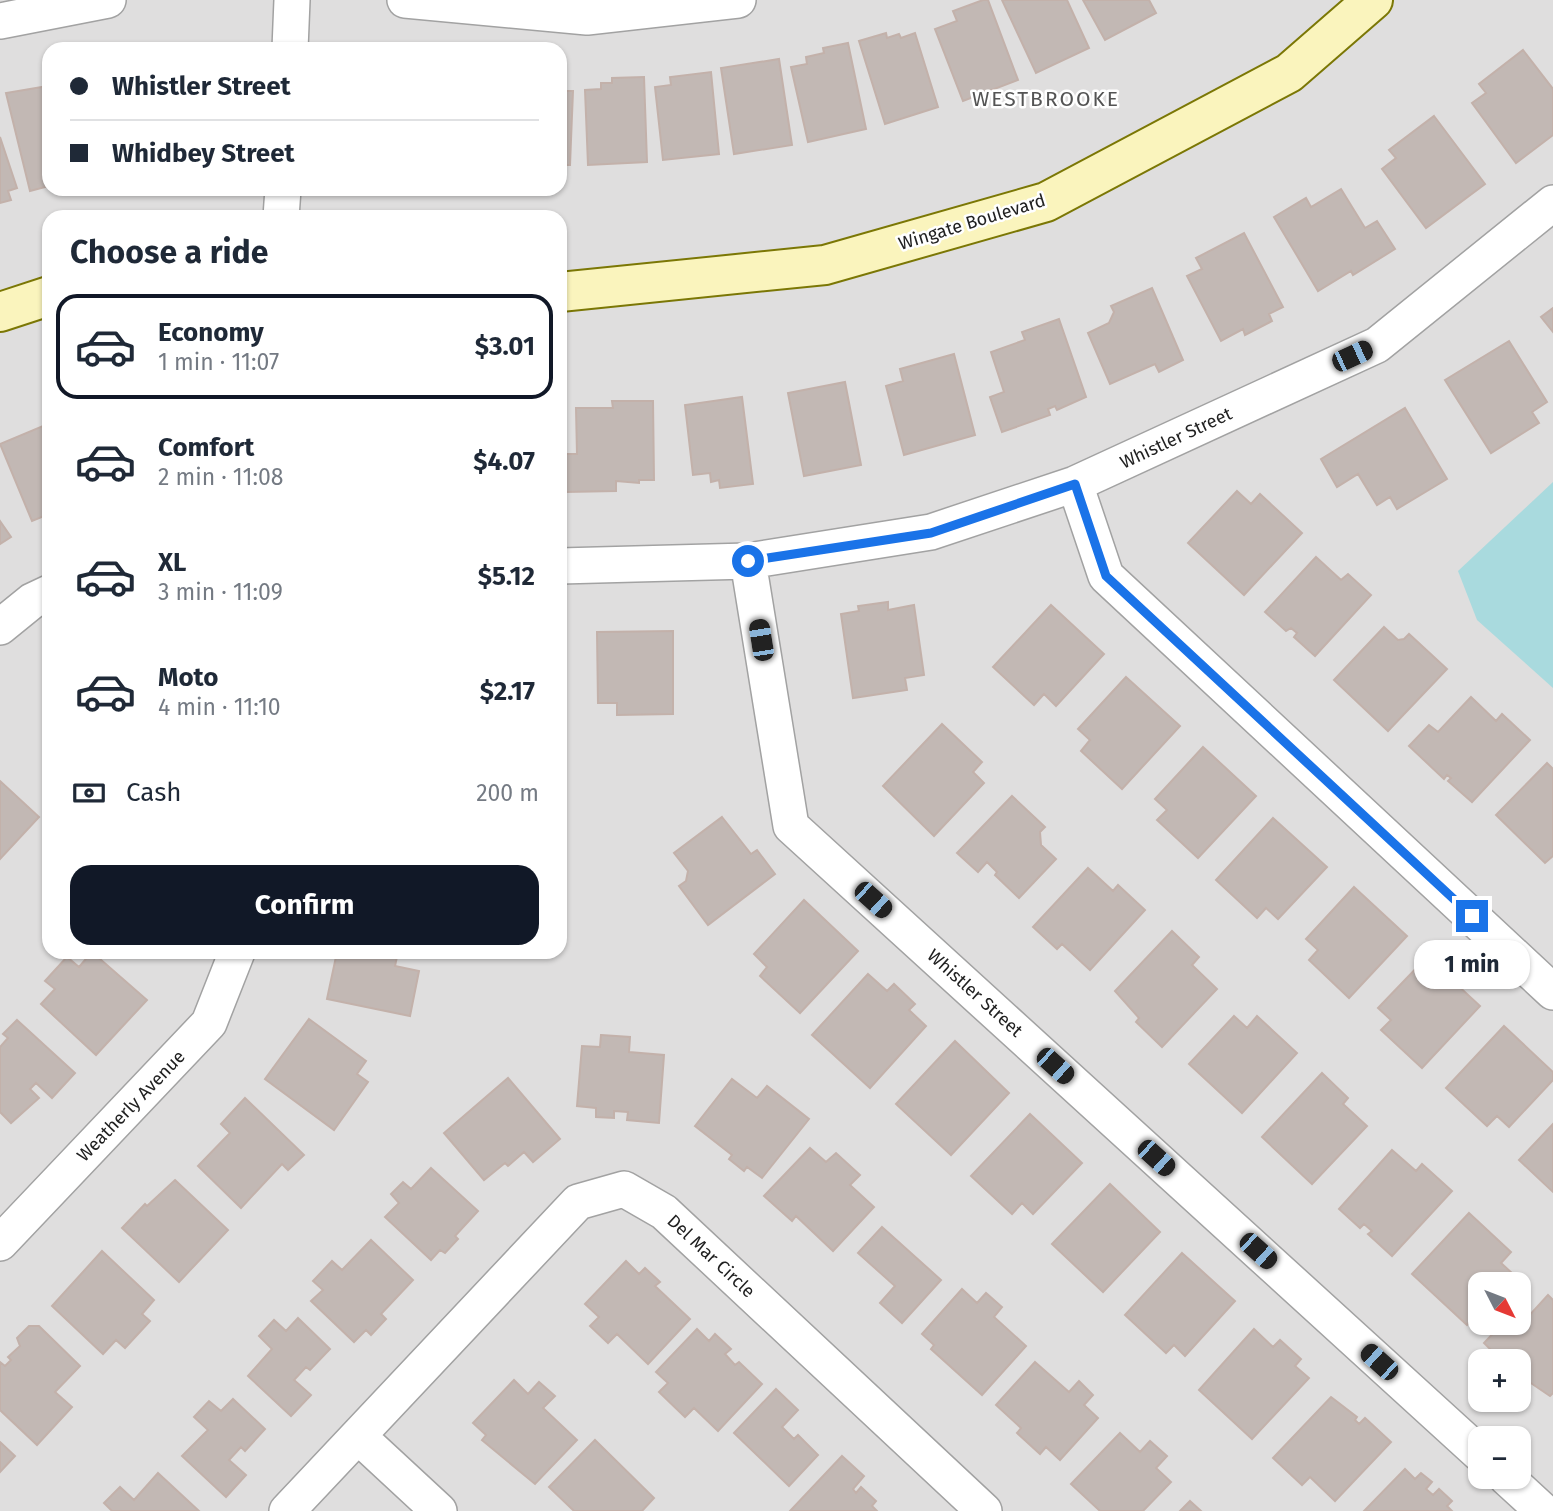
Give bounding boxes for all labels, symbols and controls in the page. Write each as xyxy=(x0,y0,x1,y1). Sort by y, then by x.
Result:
text: Whistler Street xyxy=(112,71,291,102)
district label: WESTBROOKE xyxy=(972,86,1120,112)
text: Whidbey Street xyxy=(112,138,295,169)
street label: Wingate Boulevard xyxy=(896,189,1048,255)
text: Choose a ride xyxy=(70,233,268,271)
icon: car xyxy=(74,315,137,378)
text: Economy xyxy=(158,317,264,348)
text: $3.01 xyxy=(475,331,535,362)
car xyxy=(1329,338,1376,374)
text: 1 min · 11:07 xyxy=(158,348,279,376)
street label: Whistler Street xyxy=(1117,402,1236,473)
icon: car xyxy=(74,430,137,493)
text: Comfort xyxy=(158,432,254,463)
text: $4.07 xyxy=(473,446,535,477)
text: 2 min · 11:08 xyxy=(158,463,284,491)
icon: car xyxy=(74,545,137,608)
route start xyxy=(732,545,764,577)
text: XL xyxy=(158,547,186,578)
text: $5.12 xyxy=(478,561,535,592)
text: 3 min · 11:09 xyxy=(158,578,283,606)
car xyxy=(748,618,775,662)
icon: car xyxy=(74,660,137,723)
text: Moto xyxy=(158,662,218,693)
text: $2.17 xyxy=(480,676,535,707)
text: 4 min · 11:10 xyxy=(158,693,281,721)
icon: cash xyxy=(70,774,108,812)
text: Cash xyxy=(126,777,182,808)
text: 200 m xyxy=(476,779,539,807)
button: Confirm xyxy=(70,865,539,945)
car xyxy=(851,878,896,922)
route end xyxy=(1456,900,1488,932)
callout: 1 min xyxy=(1414,940,1530,990)
street label: Whistler Street xyxy=(923,944,1028,1042)
text: 1 min xyxy=(1444,950,1500,978)
car xyxy=(1033,1044,1078,1088)
street label: Weatherly Avenue xyxy=(72,1046,190,1166)
car xyxy=(1134,1136,1179,1180)
street label: Del Mar Circle xyxy=(662,1210,760,1302)
car xyxy=(1236,1229,1281,1273)
north arrow xyxy=(1468,1272,1531,1335)
map controls xyxy=(1468,1272,1531,1489)
car xyxy=(1357,1340,1402,1384)
button: + xyxy=(1468,1349,1531,1412)
button: − xyxy=(1468,1426,1531,1489)

